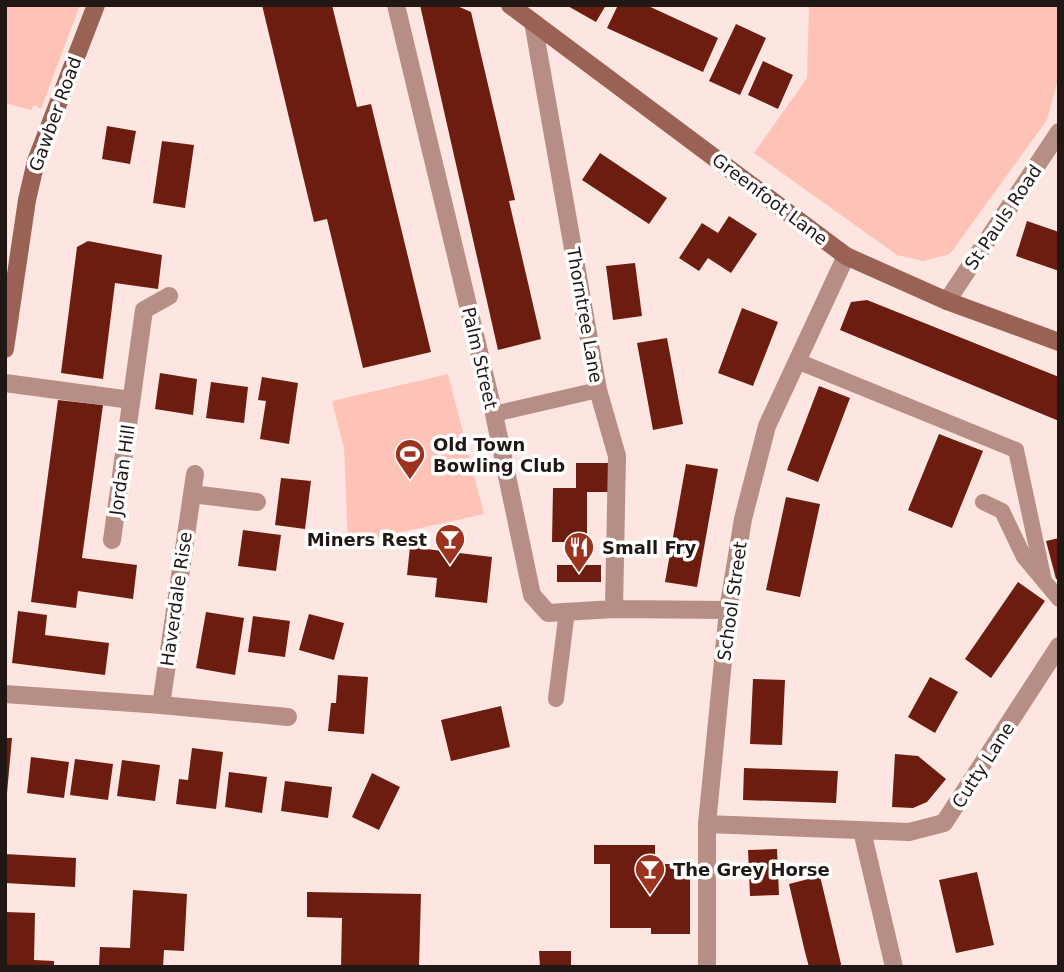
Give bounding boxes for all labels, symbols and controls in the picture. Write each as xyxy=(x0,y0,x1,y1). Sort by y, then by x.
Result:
street label: Gawber Road xyxy=(25,54,85,174)
street label: Greenfoot Lane xyxy=(708,149,832,249)
street label: St Pauls Road xyxy=(960,161,1046,273)
street label: Thorntree Lane xyxy=(563,245,607,384)
street label: Palm Street xyxy=(458,305,502,411)
street label: Jordan Hill xyxy=(105,423,139,518)
place label: Old Town Bowling Club xyxy=(433,434,565,476)
sports icon: Old Town Bowling Club xyxy=(393,437,427,481)
bar icon: Miners Rest xyxy=(433,522,467,566)
place label: Miners Rest xyxy=(307,529,427,550)
street label: Haverdale Rise xyxy=(156,530,196,668)
restaurant icon: Small Fry xyxy=(562,530,596,574)
place label: Small Fry xyxy=(602,537,696,558)
street label: School Street xyxy=(713,540,751,662)
street label: Cutty Lane xyxy=(948,718,1018,812)
bar icon: The Grey Horse xyxy=(633,852,667,896)
place label: The Grey Horse xyxy=(673,859,830,880)

